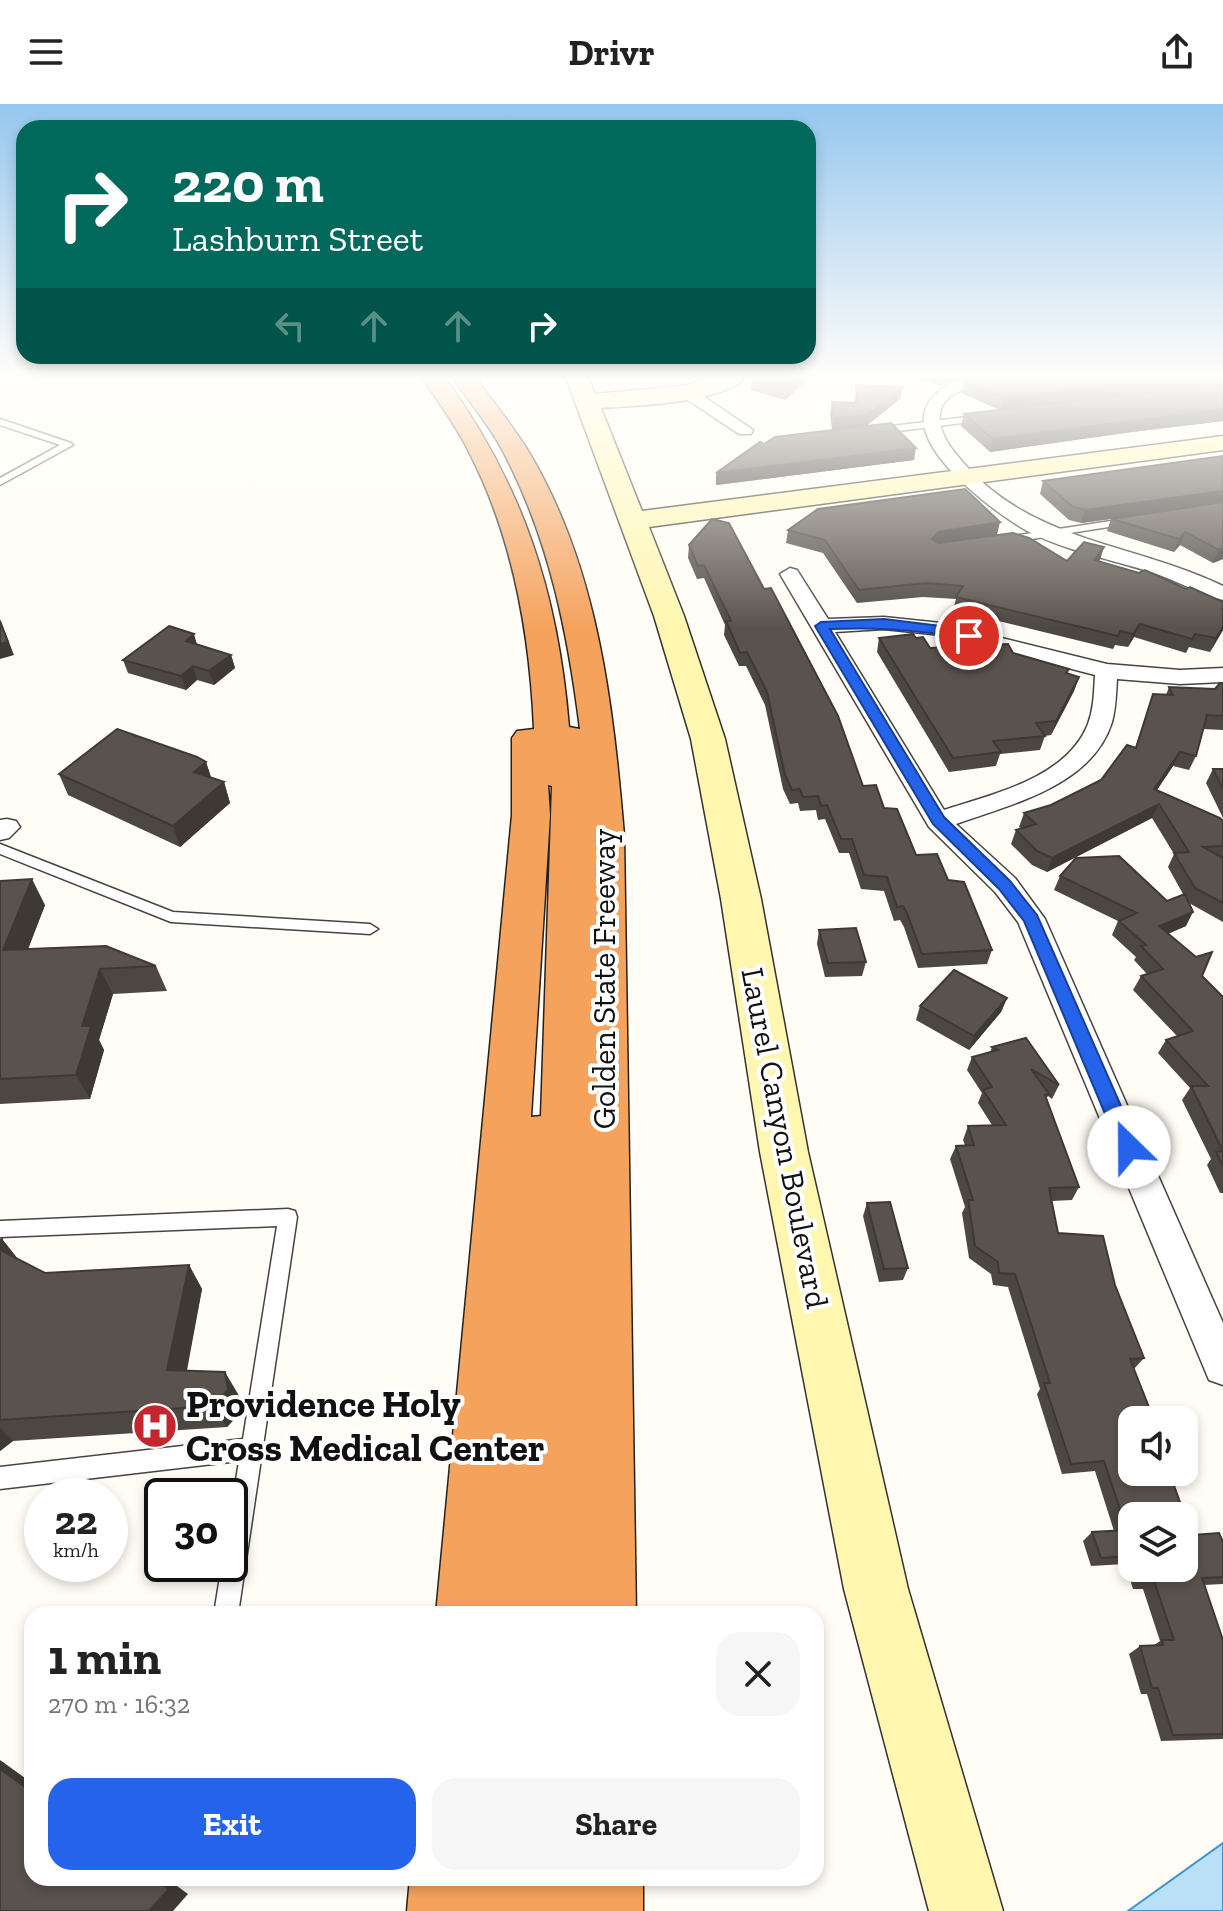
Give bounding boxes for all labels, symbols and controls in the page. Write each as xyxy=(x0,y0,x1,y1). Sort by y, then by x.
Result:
icon: menu xyxy=(24,30,68,74)
icon: share xyxy=(1155,30,1199,74)
text: Drivr xyxy=(568,31,655,74)
text: 220 m xyxy=(172,149,324,216)
icon: right xyxy=(40,152,144,256)
text: Lashburn Street xyxy=(172,217,423,260)
icon: left xyxy=(268,304,312,348)
icon: ahead xyxy=(352,304,396,348)
icon: ahead xyxy=(436,304,480,348)
icon: right xyxy=(520,304,564,348)
pin xyxy=(935,602,1003,670)
icon: arrive xyxy=(947,614,991,658)
street label: Golden State Freeway xyxy=(585,828,623,1129)
street label: Laurel Canyon Boulevard xyxy=(733,964,837,1312)
position arrow xyxy=(1087,1105,1171,1189)
place label: Providence Holy Cross Medical Center xyxy=(186,1381,545,1471)
hospital icon: Providence Holy Cross Medical Center xyxy=(131,1402,179,1450)
map controls xyxy=(1118,1406,1198,1582)
button: sound xyxy=(1118,1406,1198,1486)
speed limit sign: 30 xyxy=(144,1478,248,1582)
text: 22 xyxy=(55,1496,97,1544)
button: layers xyxy=(1118,1502,1198,1582)
text: km/h xyxy=(53,1538,99,1562)
text: 1 min xyxy=(48,1629,161,1686)
button: close xyxy=(716,1632,800,1716)
text: 270 m · 16:32 xyxy=(48,1688,190,1720)
button: Exit xyxy=(48,1778,416,1870)
button: Share xyxy=(432,1778,800,1870)

